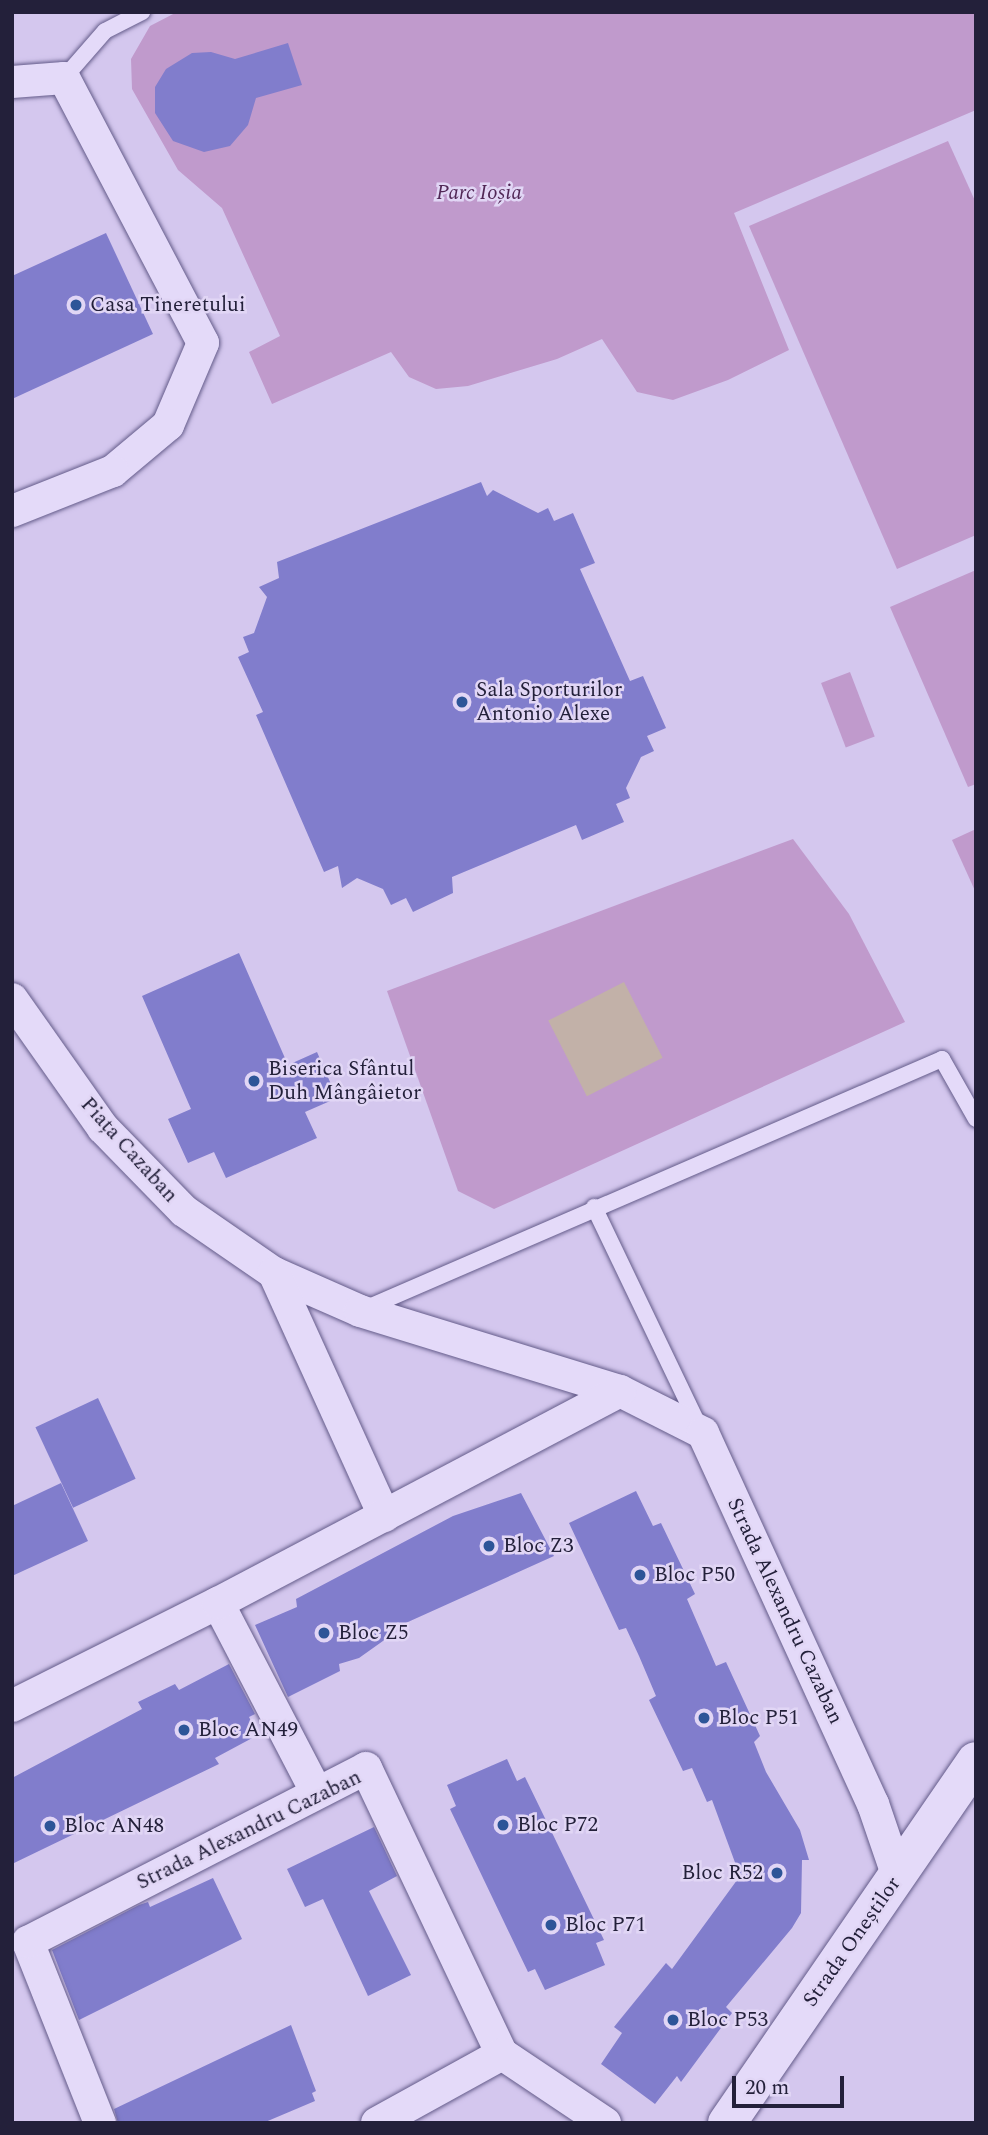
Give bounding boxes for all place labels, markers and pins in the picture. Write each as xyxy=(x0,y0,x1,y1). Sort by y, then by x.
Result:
place label: Casa Tineretului xyxy=(90,292,245,318)
marker: Casa Tineretului xyxy=(68,297,84,313)
place label: Sala Sporturilor Antonio Alexe xyxy=(476,677,622,727)
marker: Sala Sporturilor Antonio Alexe xyxy=(454,694,470,710)
place label: Biserica Sfântul Duh Mângâietor xyxy=(268,1056,421,1106)
marker: Biserica Sfântul Duh Mângâietor xyxy=(246,1073,262,1089)
place label: Bloc Z3 xyxy=(503,1533,574,1559)
marker: Bloc Z3 xyxy=(481,1538,497,1554)
place label: Bloc P50 xyxy=(654,1562,735,1588)
marker: Bloc P50 xyxy=(632,1567,648,1583)
place label: Bloc Z5 xyxy=(338,1620,409,1646)
marker: Bloc Z5 xyxy=(316,1625,332,1641)
place label: Bloc P51 xyxy=(718,1705,799,1731)
marker: Bloc P51 xyxy=(696,1710,712,1726)
place label: Bloc AN49 xyxy=(198,1717,298,1743)
marker: Bloc AN49 xyxy=(176,1722,192,1738)
place label: Bloc P72 xyxy=(517,1812,598,1838)
place label: Bloc AN48 xyxy=(64,1813,164,1839)
marker: Bloc P72 xyxy=(495,1817,511,1833)
marker: Bloc AN48 xyxy=(42,1818,58,1834)
place label: Bloc R52 xyxy=(682,1860,763,1886)
marker: Bloc R52 xyxy=(769,1865,785,1881)
place label: Bloc P71 xyxy=(565,1912,646,1938)
marker: Bloc P71 xyxy=(543,1917,559,1933)
place label: Bloc P53 xyxy=(687,2007,768,2033)
marker: Bloc P53 xyxy=(665,2012,681,2028)

